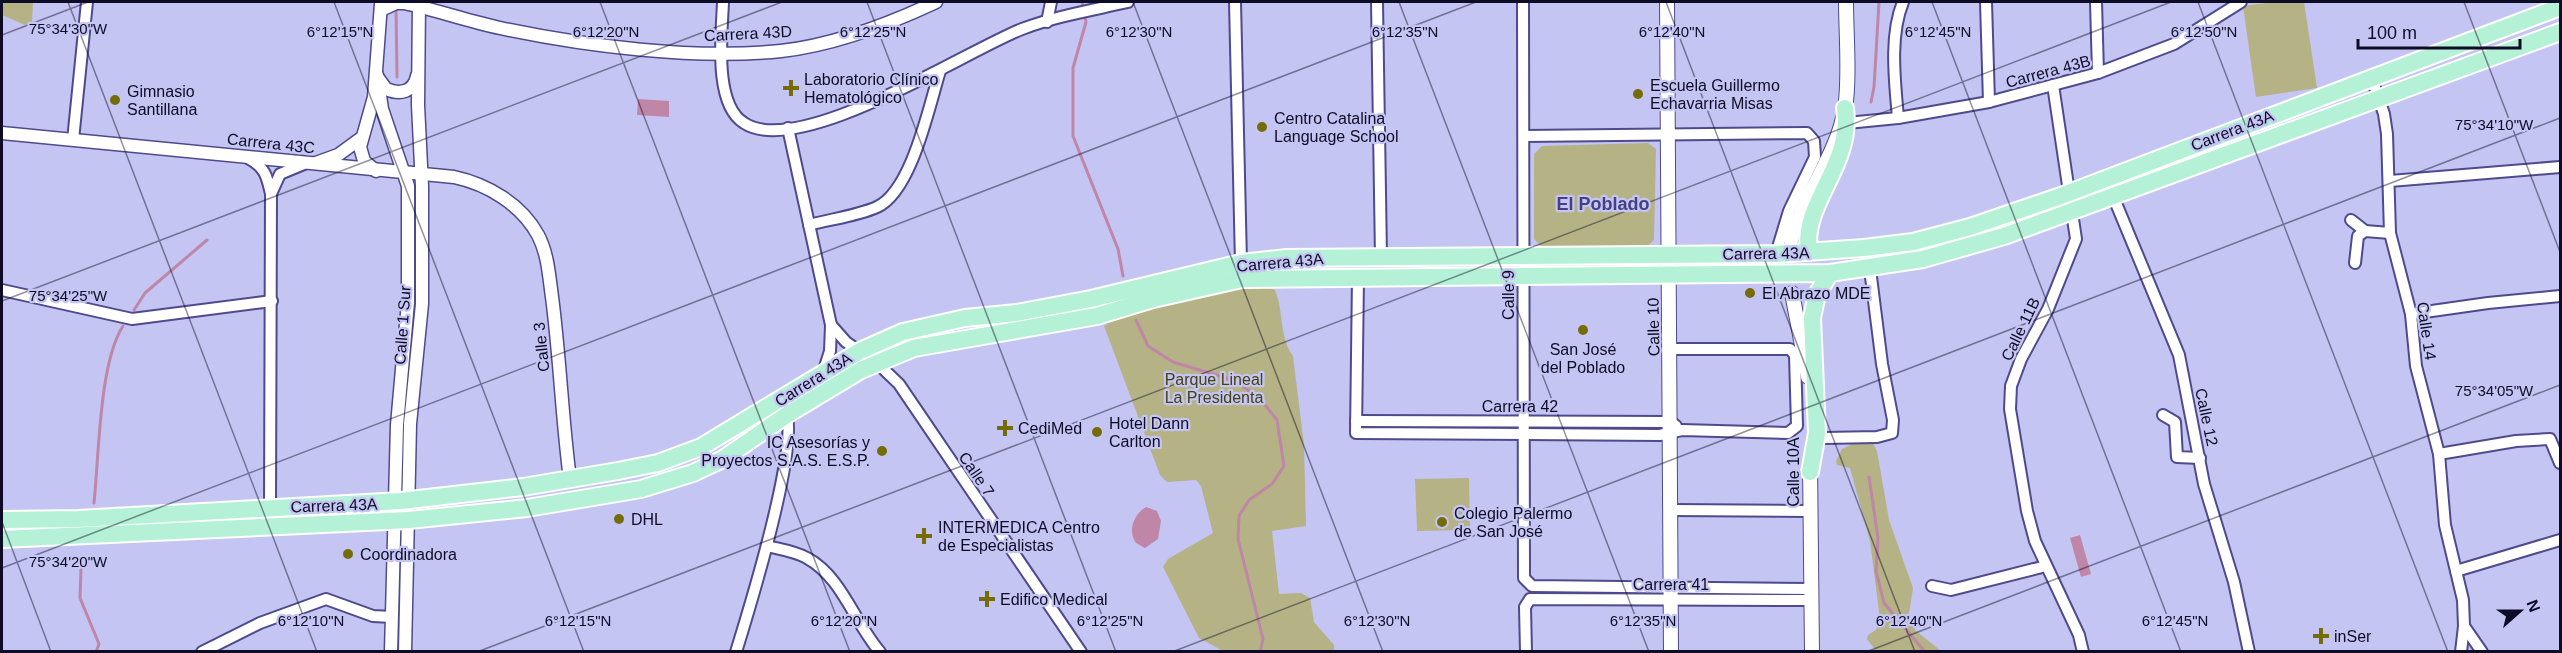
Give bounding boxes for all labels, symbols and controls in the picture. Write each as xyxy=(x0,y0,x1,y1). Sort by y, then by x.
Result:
scale bar xyxy=(2358,12,2520,50)
text: 75°34'30"W xyxy=(29,20,108,37)
text: 6°12'15"N xyxy=(307,23,373,40)
text: 6°12'20"N xyxy=(573,23,639,40)
street label: Carrera 43D xyxy=(704,23,792,44)
text: 6°12'25"N xyxy=(840,23,906,40)
text: 6°12'30"N xyxy=(1106,23,1172,40)
text: 6°12'35"N xyxy=(1372,23,1438,40)
text: 6°12'40"N xyxy=(1639,23,1705,40)
text: 6°12'45"N xyxy=(1905,23,1971,40)
text: 6°12'50"N xyxy=(2171,23,2237,40)
text: 100 m xyxy=(2367,23,2417,43)
street label: Carrera 43B xyxy=(2004,52,2092,91)
place label: Laboratorio Clínico Hematológico xyxy=(804,71,938,106)
place label: Escuela Guillermo Echavarria Misas xyxy=(1650,77,1780,112)
marker: Laboratorio Clínico Hematológico xyxy=(782,79,800,97)
place label: Gimnasio Santillana xyxy=(127,83,197,118)
marker: Escuela Guillermo Echavarria Misas xyxy=(1631,87,1645,101)
marker: Gimnasio Santillana xyxy=(108,93,122,107)
street label: Carrera 43A xyxy=(2188,107,2276,154)
place label: Centro Catalina Language School xyxy=(1274,110,1399,145)
text: 75°34'10"W xyxy=(2455,116,2534,133)
marker: Centro Catalina Language School xyxy=(1255,120,1269,134)
street label: Carrera 43C xyxy=(226,130,316,157)
district label: El Poblado xyxy=(1556,194,1650,214)
street label: Carrera 43A xyxy=(1722,244,1810,263)
street label: Carrera 43A xyxy=(1236,250,1325,275)
street label: Calle 9 xyxy=(1500,270,1517,320)
street label: Calle 1 Sur xyxy=(391,284,414,365)
place label: El Abrazo MDE xyxy=(1762,285,1870,302)
marker: El Abrazo MDE xyxy=(1743,286,1757,300)
text: 75°34'25"W xyxy=(29,287,108,304)
street label: Calle 11B xyxy=(1998,295,2043,364)
street label: Calle 10 xyxy=(1644,297,1663,356)
street label: Calle 14 xyxy=(2414,301,2439,361)
street label: Calle 3 xyxy=(530,321,553,373)
marker: San José del Poblado xyxy=(1576,323,1590,337)
place label: San José del Poblado xyxy=(1541,341,1625,376)
street label: Carrera 43A xyxy=(772,349,855,410)
park label: Parque Lineal La Presidenta xyxy=(1165,371,1263,406)
text: 75°34'05"W xyxy=(2455,382,2534,399)
street label: Calle 12 xyxy=(2192,387,2221,448)
street label: Carrera 42 xyxy=(1482,398,1558,415)
place label: Hotel Dann Carlton xyxy=(1109,415,1189,450)
marker: CediMed xyxy=(996,419,1014,437)
place label: CediMed xyxy=(1018,420,1082,437)
marker: Hotel Dann Carlton xyxy=(1090,425,1104,439)
place label: IC Asesorías y Proyectos S.A.S. E.S.P. xyxy=(701,434,870,469)
street label: Calle 10A xyxy=(1785,437,1802,507)
marker: IC Asesorías y Proyectos S.A.S. E.S.P. xyxy=(875,444,889,458)
street label: Calle 7 xyxy=(956,449,998,500)
street label: Carrera 43A xyxy=(290,495,378,516)
place label: Colegio Palermo de San José xyxy=(1454,505,1572,540)
place label: DHL xyxy=(631,511,663,528)
marker: DHL xyxy=(612,512,626,526)
marker: Colegio Palermo de San José xyxy=(1435,515,1449,529)
place label: INTERMEDICA Centro de Especialistas xyxy=(938,519,1100,554)
marker: INTERMEDICA Centro de Especialistas xyxy=(915,527,933,545)
place label: Coordinadora xyxy=(360,546,457,563)
marker: Coordinadora xyxy=(341,547,355,561)
text: 75°34'20"W xyxy=(29,553,108,570)
street label: Carrera 41 xyxy=(1633,576,1709,593)
north arrow xyxy=(2490,581,2550,641)
marker: Edifico Medical xyxy=(978,590,996,608)
place label: Edifico Medical xyxy=(1000,591,1108,608)
text: N xyxy=(2524,597,2544,614)
text: 6°12'10"N xyxy=(278,612,344,629)
text: 6°12'15"N xyxy=(545,612,611,629)
text: 6°12'20"N xyxy=(811,612,877,629)
text: 6°12'25"N xyxy=(1077,612,1143,629)
text: 6°12'30"N xyxy=(1344,612,1410,629)
text: 6°12'35"N xyxy=(1610,612,1676,629)
text: 6°12'40"N xyxy=(1876,612,1942,629)
text: 6°12'45"N xyxy=(2142,612,2208,629)
marker: inSer xyxy=(2312,627,2330,645)
place label: inSer xyxy=(2334,628,2372,645)

